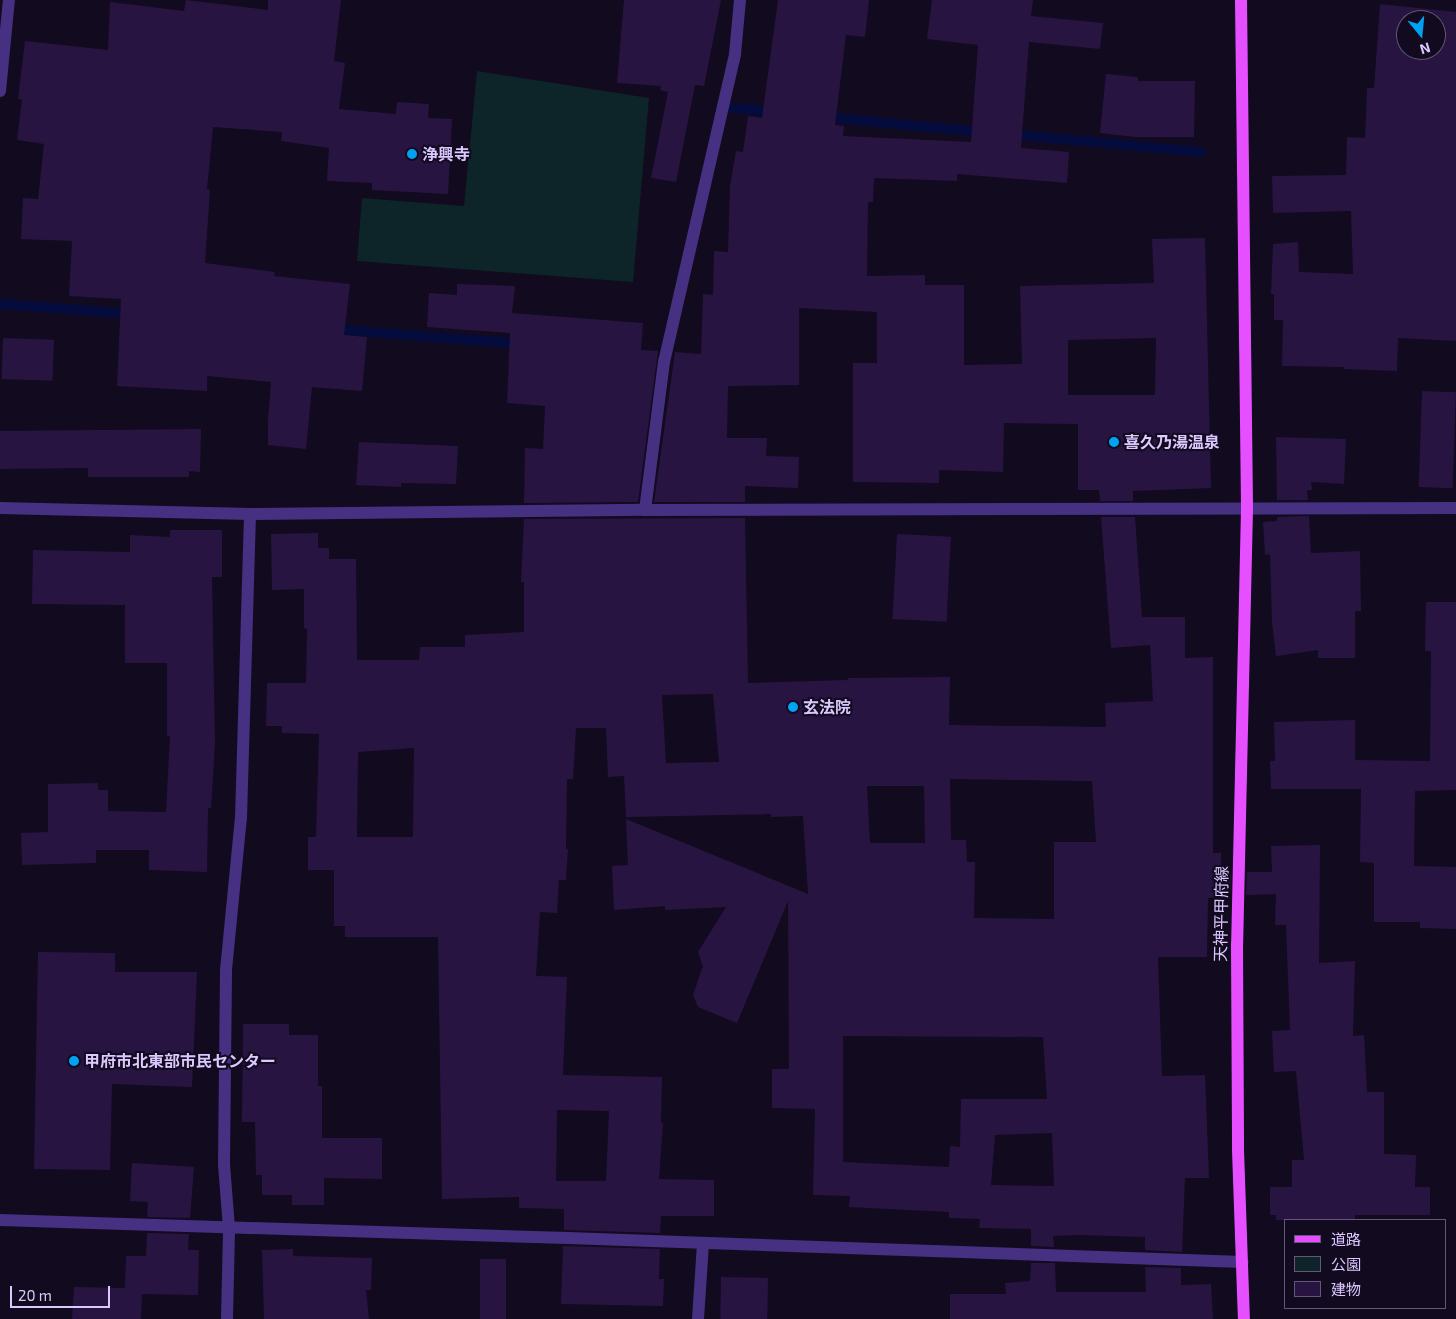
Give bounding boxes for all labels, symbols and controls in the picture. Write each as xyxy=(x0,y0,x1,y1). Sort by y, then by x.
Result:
north arrow xyxy=(1396,10,1446,60)
text: N xyxy=(1418,39,1433,58)
place label: 浄興寺 xyxy=(422,144,470,164)
marker: 浄興寺 xyxy=(406,148,418,160)
place label: 喜久乃湯温泉 xyxy=(1124,432,1220,452)
marker: 喜久乃湯温泉 xyxy=(1108,436,1120,448)
place label: 玄法院 xyxy=(803,697,851,717)
marker: 玄法院 xyxy=(787,701,799,713)
street label: 天神平甲府線 xyxy=(1211,866,1231,962)
place label: 甲府市北東部市民センター xyxy=(84,1051,276,1071)
marker: 甲府市北東部市民センター xyxy=(68,1055,80,1067)
legend xyxy=(1284,1219,1446,1309)
text: 道路 xyxy=(1331,1230,1361,1248)
text: 公園 xyxy=(1331,1255,1361,1273)
scale bar xyxy=(12,1276,112,1308)
text: 建物 xyxy=(1331,1280,1361,1298)
text: 20 m xyxy=(18,1286,52,1304)

